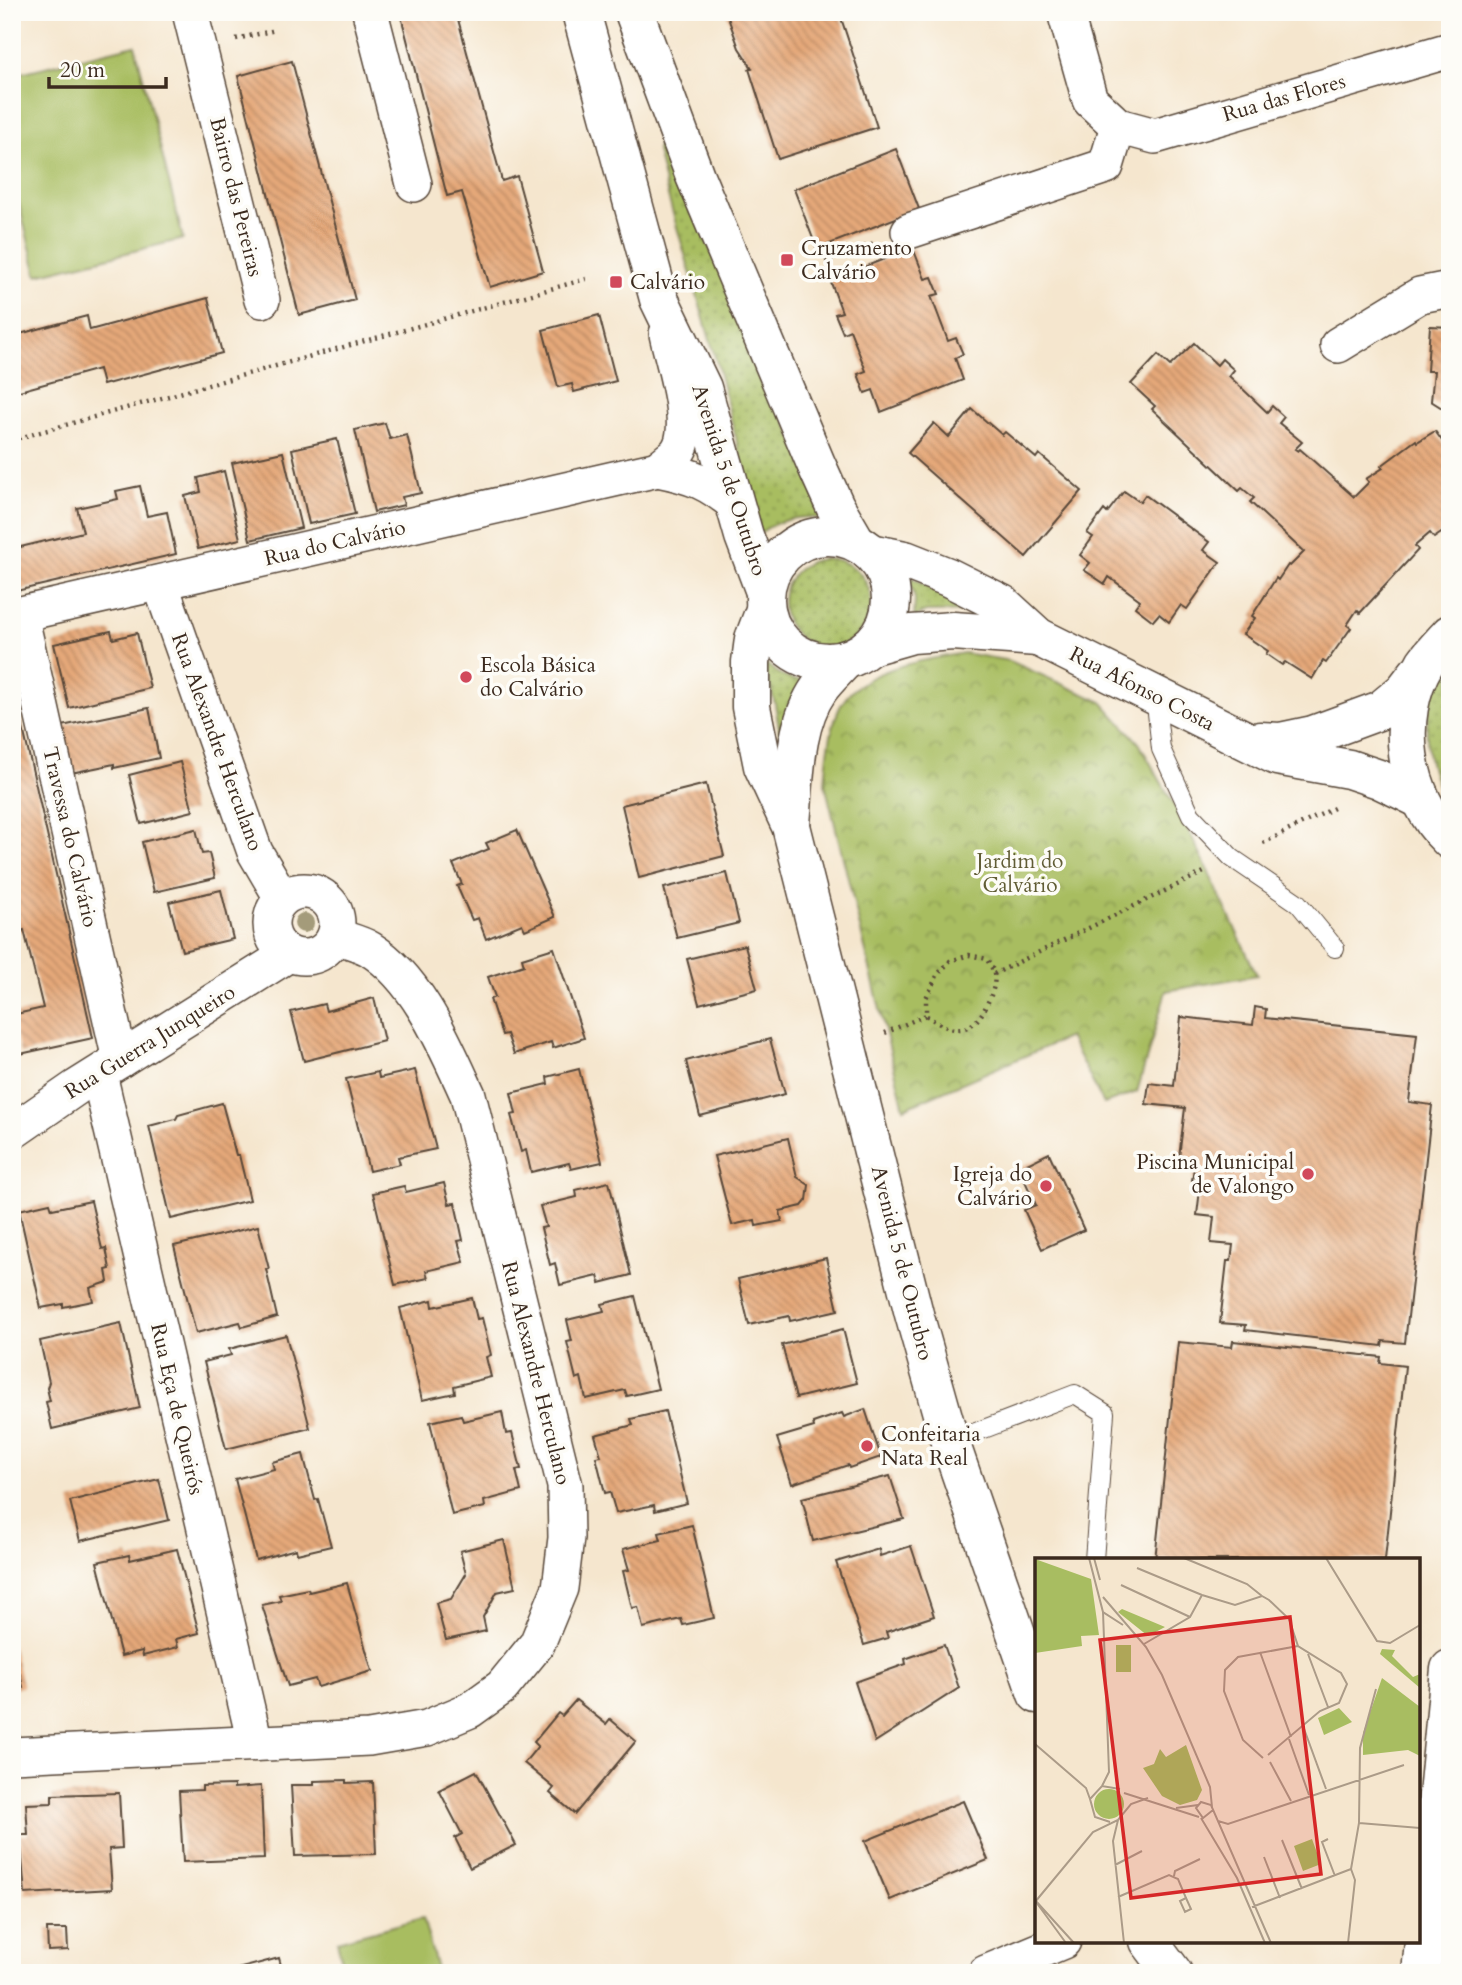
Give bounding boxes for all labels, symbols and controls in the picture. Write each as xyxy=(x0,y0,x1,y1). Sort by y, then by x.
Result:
scale bar xyxy=(49,46,166,90)
text: 20 m xyxy=(60,56,105,85)
street label: Rua das Flores xyxy=(1219,67,1349,129)
street label: Bairro das Pereiras xyxy=(202,114,270,280)
place label: Cruzamento Calvário xyxy=(801,234,912,287)
marker: Cruzamento Calvário xyxy=(779,252,795,268)
place label: Calvário xyxy=(630,268,705,297)
marker: Calvário xyxy=(608,274,624,290)
street label: Avenida 5 de Outubro xyxy=(684,381,774,579)
street label: Rua do Calvário xyxy=(262,513,408,573)
street label: Rua Alexandre Herculano xyxy=(164,629,270,855)
street label: Rua Afonso Costa xyxy=(1064,640,1220,738)
place label: Escola Básica do Calvário xyxy=(480,651,596,704)
marker: Escola Básica do Calvário xyxy=(458,669,474,685)
street label: Travessa do Calvário xyxy=(35,744,105,930)
park label: Jardim do Calvário xyxy=(974,847,1063,900)
street label: Rua Guerra Junqueiro xyxy=(59,978,241,1106)
place label: Piscina Municipal de Valongo xyxy=(1136,1148,1294,1201)
place label: Igreja do Calvário xyxy=(953,1160,1032,1213)
street label: Avenida 5 de Outubro xyxy=(864,1163,940,1363)
marker: Piscina Municipal de Valongo xyxy=(1300,1166,1316,1182)
marker: Igreja do Calvário xyxy=(1038,1178,1054,1194)
street label: Rua Alexandre Herculano xyxy=(494,1258,578,1488)
street label: Rua Eça de Queirós xyxy=(143,1320,211,1498)
place label: Confeitaria Nata Real xyxy=(881,1420,981,1473)
marker: Confeitaria Nata Real xyxy=(859,1438,875,1454)
inset map xyxy=(1035,1558,1420,1943)

